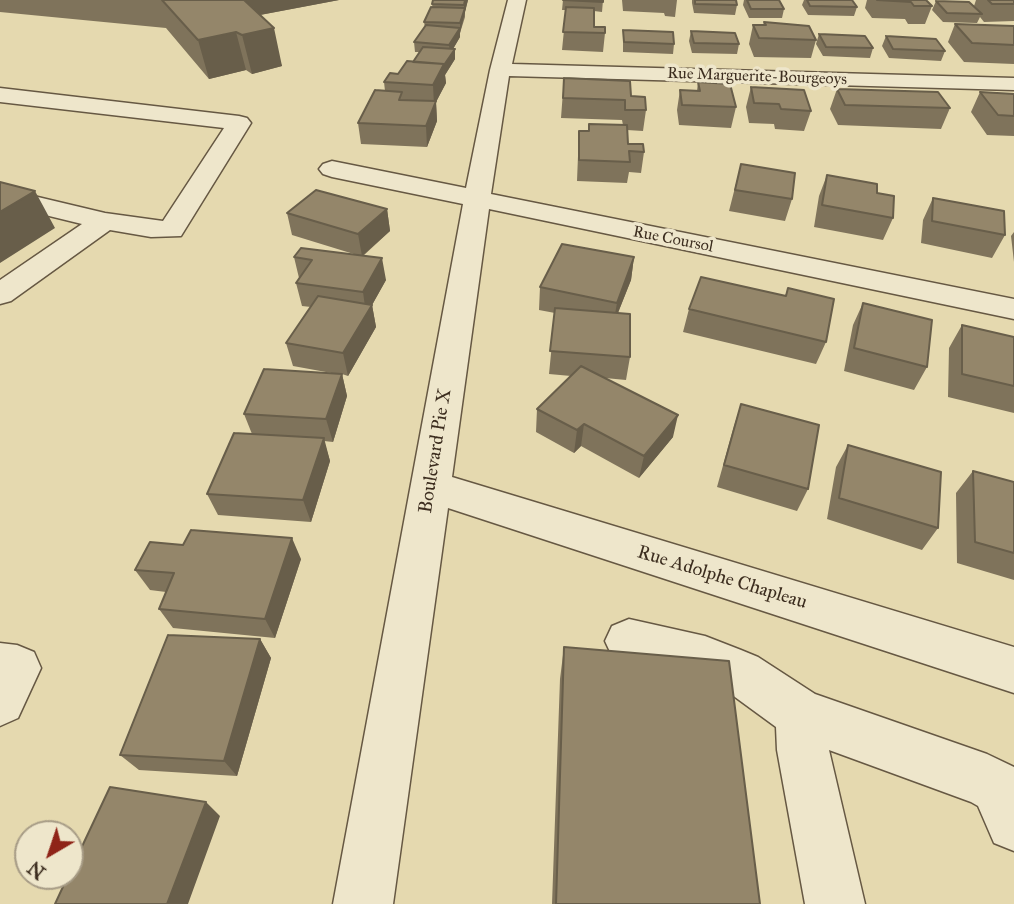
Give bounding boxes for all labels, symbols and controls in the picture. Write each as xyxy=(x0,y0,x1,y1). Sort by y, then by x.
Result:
street label: Rue Marguerite-Bourgeoys xyxy=(667,64,847,90)
street label: Rue Coursol xyxy=(631,223,715,257)
street label: Boulevard Pie X xyxy=(415,387,457,515)
street label: Rue Adolphe Chapleau xyxy=(634,541,810,615)
north arrow xyxy=(14,820,84,890)
text: N xyxy=(23,856,50,884)

